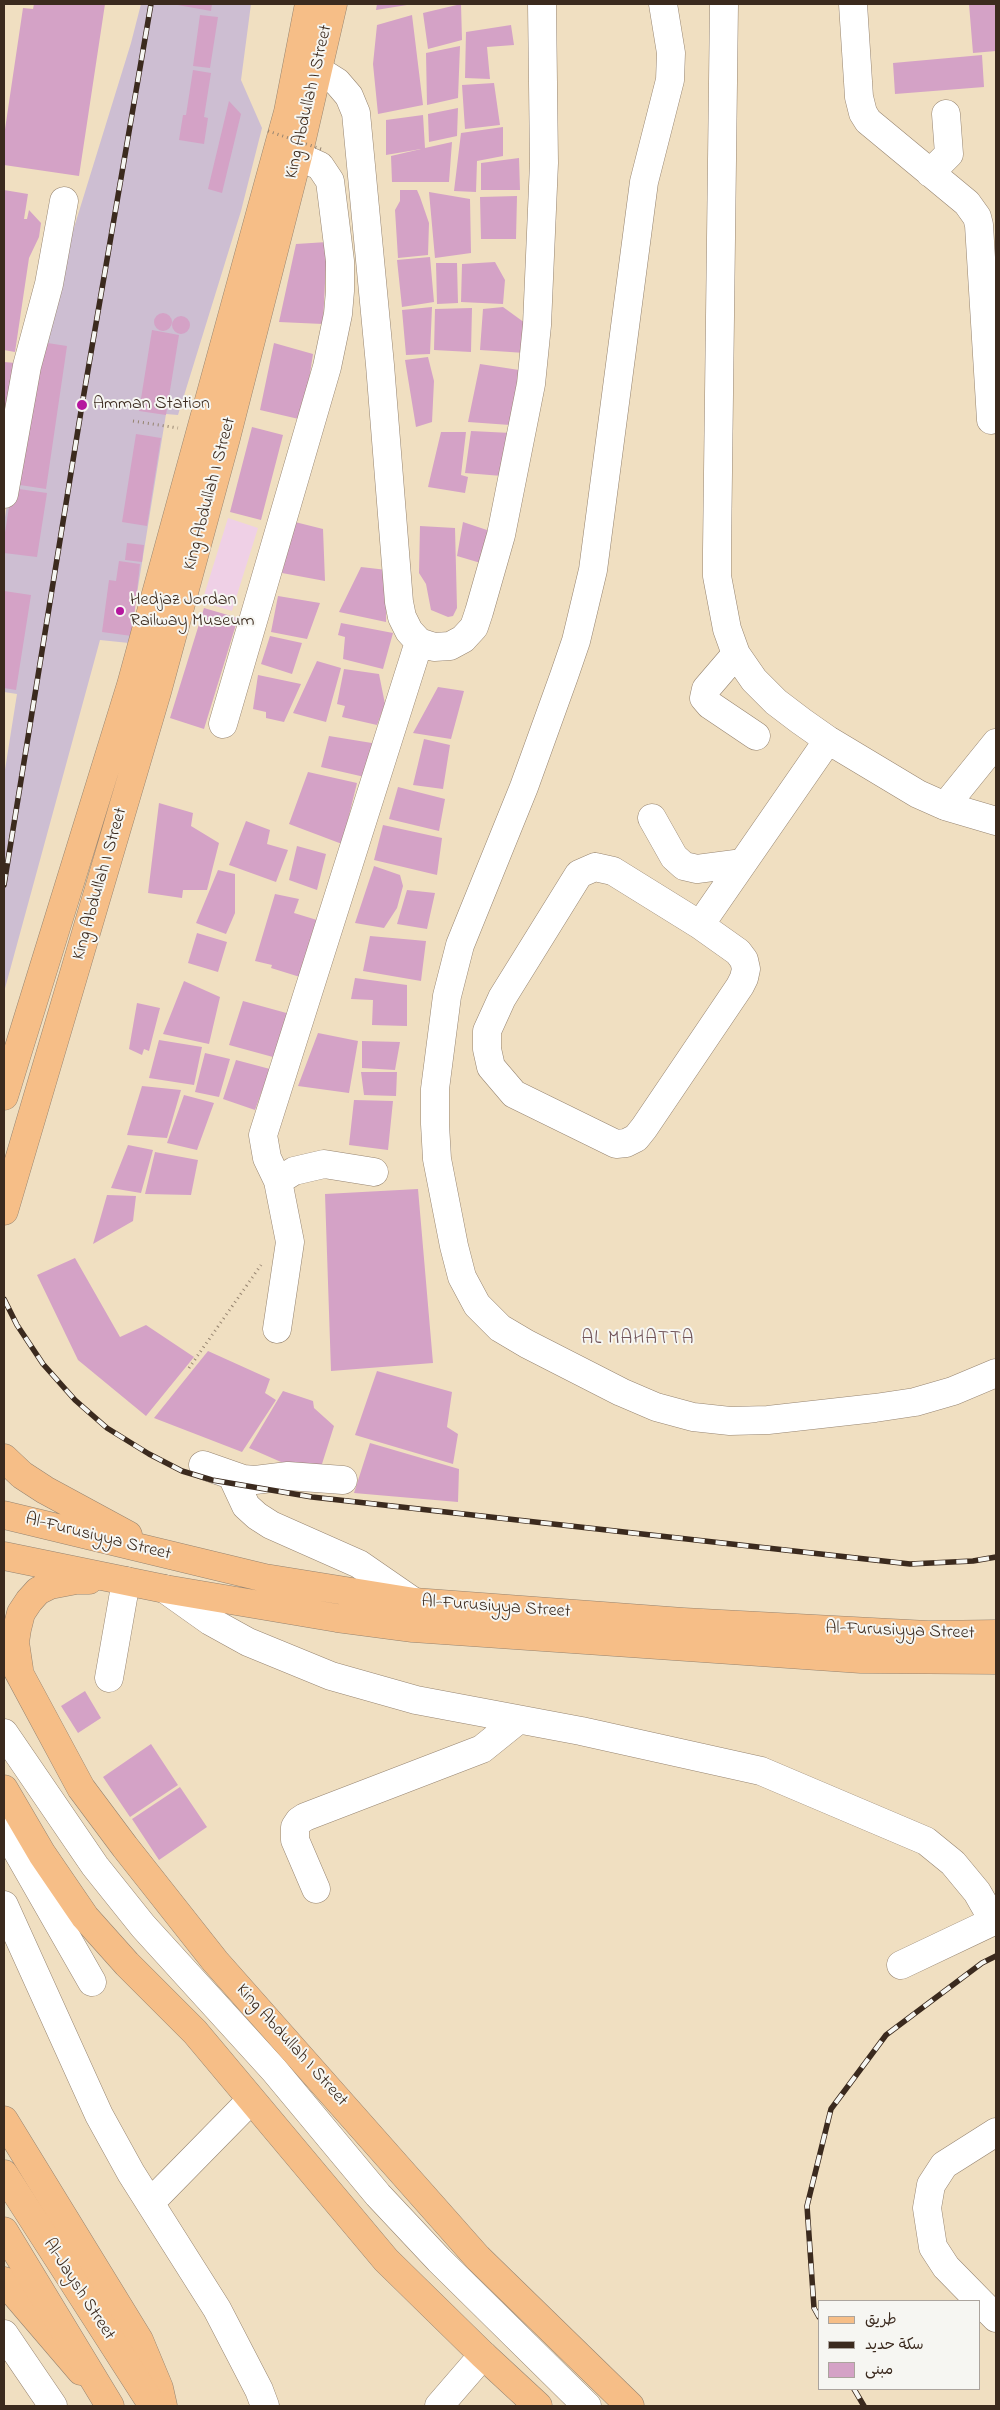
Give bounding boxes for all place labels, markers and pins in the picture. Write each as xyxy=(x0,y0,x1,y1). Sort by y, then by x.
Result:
place label: Amman Station xyxy=(93,394,210,416)
marker: Amman Station xyxy=(75,398,89,412)
place label: Hedjaz Jordan Railway Museum xyxy=(130,590,255,632)
marker: Hedjaz Jordan Railway Museum xyxy=(114,605,126,617)

